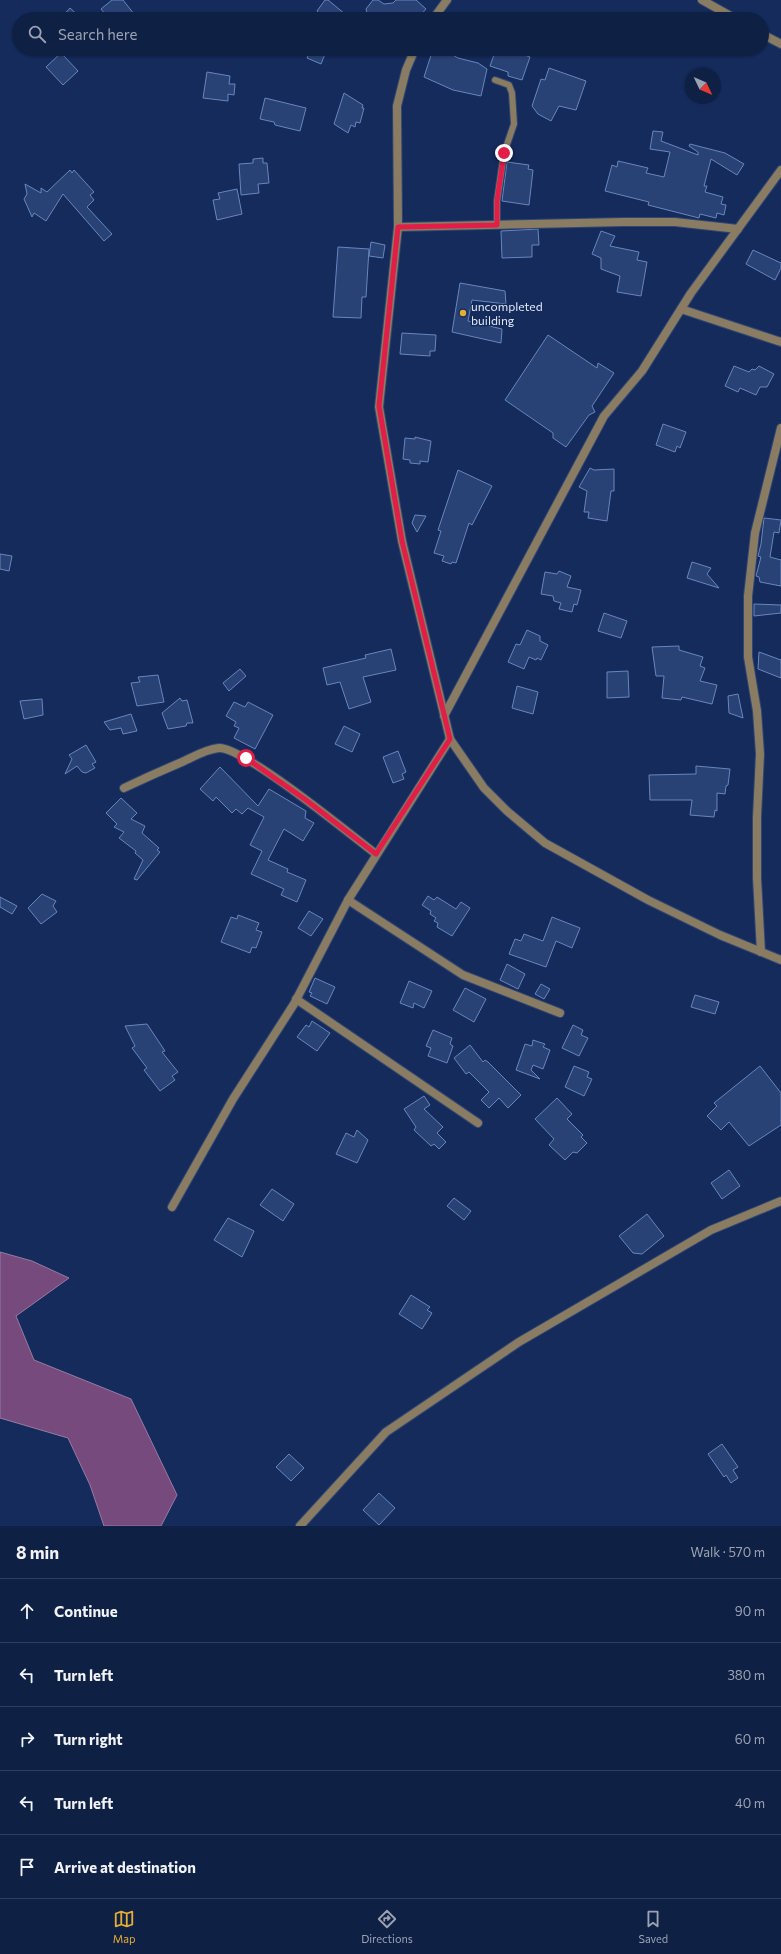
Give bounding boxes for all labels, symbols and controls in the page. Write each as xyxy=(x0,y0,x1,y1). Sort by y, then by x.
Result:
search box xyxy=(12,12,769,56)
icon: search xyxy=(26,23,48,45)
text: Search here xyxy=(58,25,137,43)
north arrow xyxy=(685,68,721,104)
route end xyxy=(495,144,513,162)
place label: uncompleted building xyxy=(471,299,543,327)
marker: uncompleted building xyxy=(458,308,468,318)
route start xyxy=(237,749,255,767)
text: 8 min xyxy=(16,1542,59,1563)
text: Walk · 570 m xyxy=(691,1544,765,1560)
icon: ahead xyxy=(16,1600,38,1622)
text: Continue xyxy=(54,1602,118,1620)
text: 90 m xyxy=(735,1603,765,1619)
icon: left xyxy=(16,1664,38,1686)
text: Turn left xyxy=(54,1666,113,1684)
text: 380 m xyxy=(727,1667,765,1683)
icon: right xyxy=(16,1728,38,1750)
text: Turn right xyxy=(54,1730,123,1748)
text: 60 m xyxy=(735,1731,765,1747)
icon: left xyxy=(16,1792,38,1814)
text: Turn left xyxy=(54,1794,113,1812)
text: 40 m xyxy=(735,1795,765,1811)
icon: arrive xyxy=(16,1856,38,1878)
text: Arrive at destination xyxy=(54,1858,196,1876)
tab: Map xyxy=(113,1908,136,1945)
tab: Directions xyxy=(361,1908,413,1945)
tab: Saved xyxy=(638,1908,668,1945)

